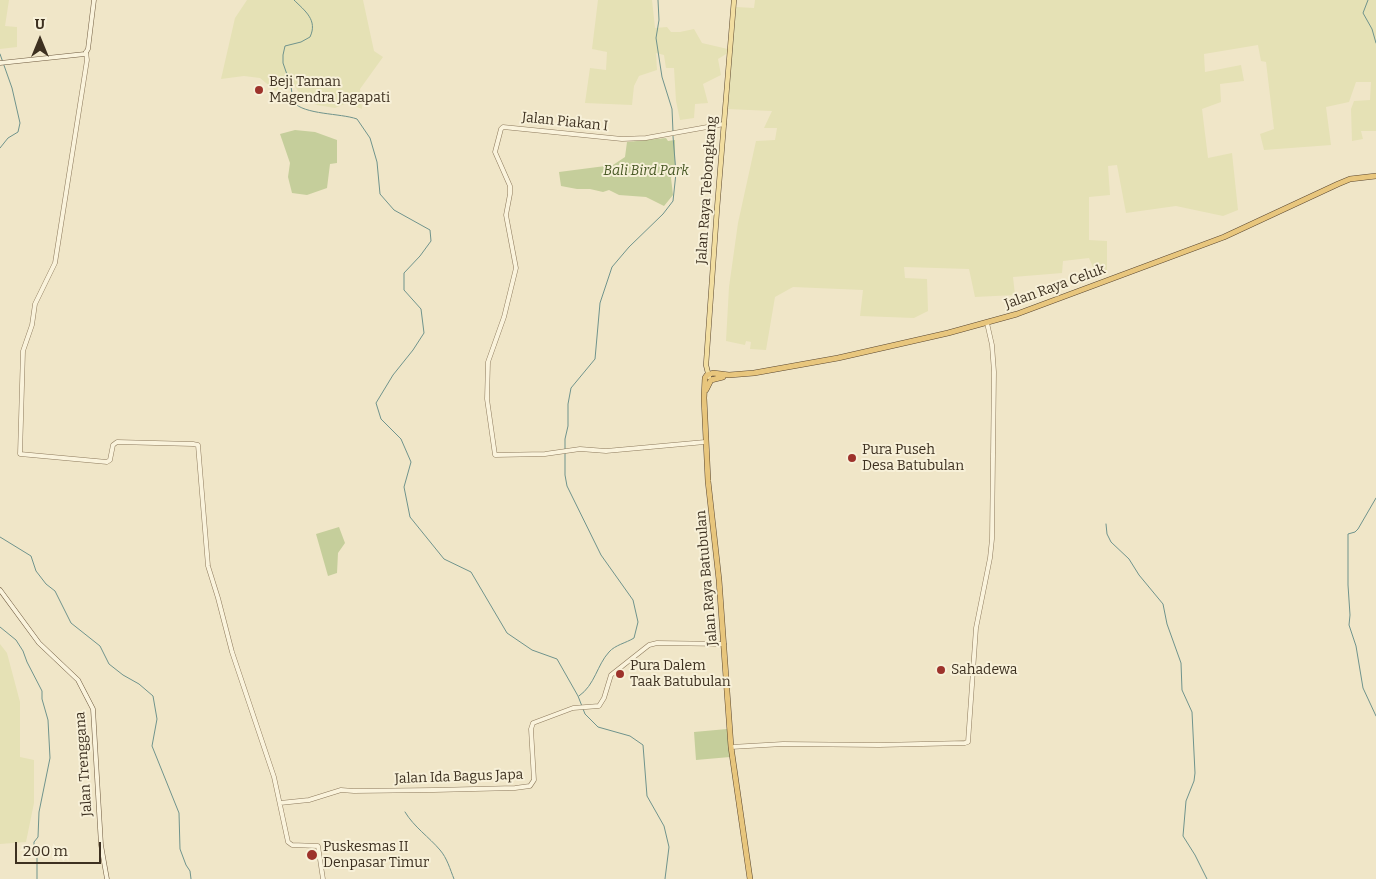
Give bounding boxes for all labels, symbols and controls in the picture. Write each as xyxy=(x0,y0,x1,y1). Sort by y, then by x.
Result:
north arrow xyxy=(15,15,65,65)
text: U xyxy=(35,16,45,33)
place label: Beji Taman Magendra Jagapati xyxy=(269,74,390,106)
marker: Beji Taman Magendra Jagapati xyxy=(253,84,265,96)
street label: Jalan Piakan I xyxy=(521,109,609,135)
street label: Jalan Raya Tebongkang xyxy=(693,115,721,265)
park label: Bali Bird Park xyxy=(603,163,689,179)
street label: Jalan Raya Celuk xyxy=(1002,261,1108,313)
place label: Pura Puseh Desa Batubulan xyxy=(862,442,964,474)
marker: Pura Puseh Desa Batubulan xyxy=(846,452,858,464)
street label: Jalan Raya Batubulan xyxy=(693,509,721,647)
place label: Pura Dalem Taak Batubulan xyxy=(630,658,731,690)
place label: Sahadewa xyxy=(951,662,1017,678)
marker: Sahadewa xyxy=(935,664,947,676)
marker: Pura Dalem Taak Batubulan xyxy=(614,668,626,680)
street label: Jalan Trenggana xyxy=(72,711,96,817)
street label: Jalan Ida Bagus Japa xyxy=(394,766,524,788)
scale bar xyxy=(18,832,104,864)
place label: Puskesmas II Denpasar Timur xyxy=(323,839,429,872)
text: 200 m xyxy=(23,842,68,860)
marker: Puskesmas II Denpasar Timur xyxy=(305,848,319,862)

